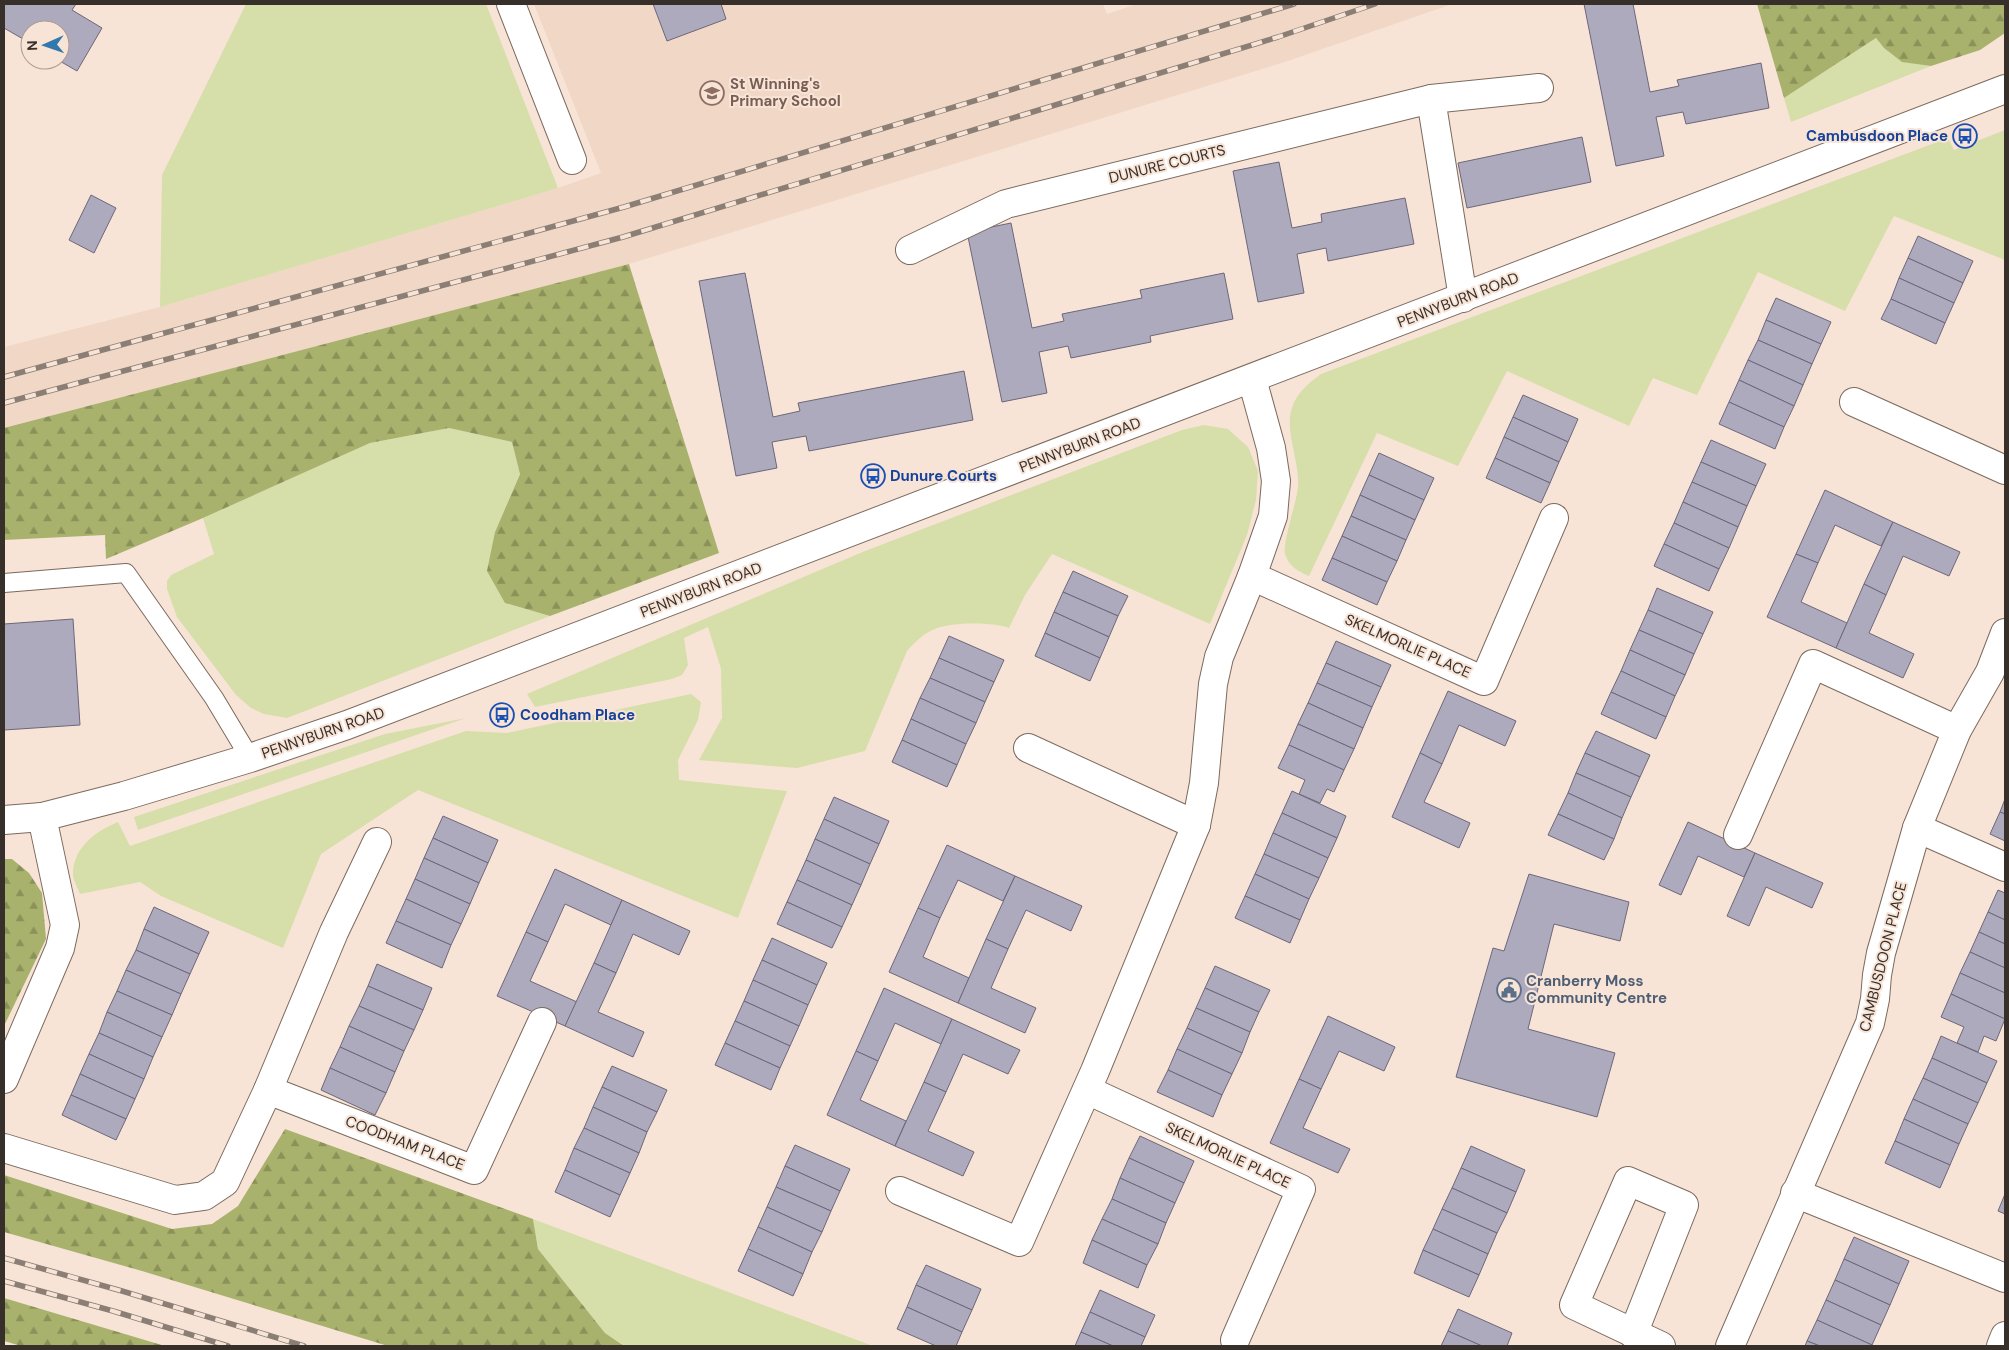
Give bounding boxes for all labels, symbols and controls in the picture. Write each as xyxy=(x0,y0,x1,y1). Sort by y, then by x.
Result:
north arrow xyxy=(20,20,70,70)
text: N xyxy=(23,40,41,51)
place label: St Winning's Primary School xyxy=(730,74,841,111)
school or university icon: St Winning's Primary School xyxy=(699,80,725,106)
bus stop icon: Cambusdoon Place xyxy=(1952,123,1978,149)
place label: Cambusdoon Place xyxy=(1806,126,1948,146)
street label: DUNURE COURTS xyxy=(1107,140,1228,188)
street label: PENNYBURN ROAD xyxy=(1394,268,1522,332)
street label: PENNYBURN ROAD xyxy=(1016,413,1144,477)
bus stop icon: Dunure Courts xyxy=(860,463,886,489)
place label: Dunure Courts xyxy=(890,466,997,486)
street label: PENNYBURN ROAD xyxy=(637,558,765,622)
street label: SKELMORLIE PLACE xyxy=(1342,609,1474,683)
bus stop icon: Coodham Place xyxy=(489,702,515,728)
street label: PENNYBURN ROAD xyxy=(259,703,387,763)
place label: Coodham Place xyxy=(520,705,635,725)
street label: CAMBUSDOON PLACE xyxy=(1855,880,1911,1034)
place label: Cranberry Moss Community Centre xyxy=(1526,971,1667,1008)
public building icon: Cranberry Moss Community Centre xyxy=(1496,977,1522,1003)
street label: COODHAM PLACE xyxy=(342,1111,468,1175)
street label: SKELMORLIE PLACE xyxy=(1162,1117,1294,1193)

